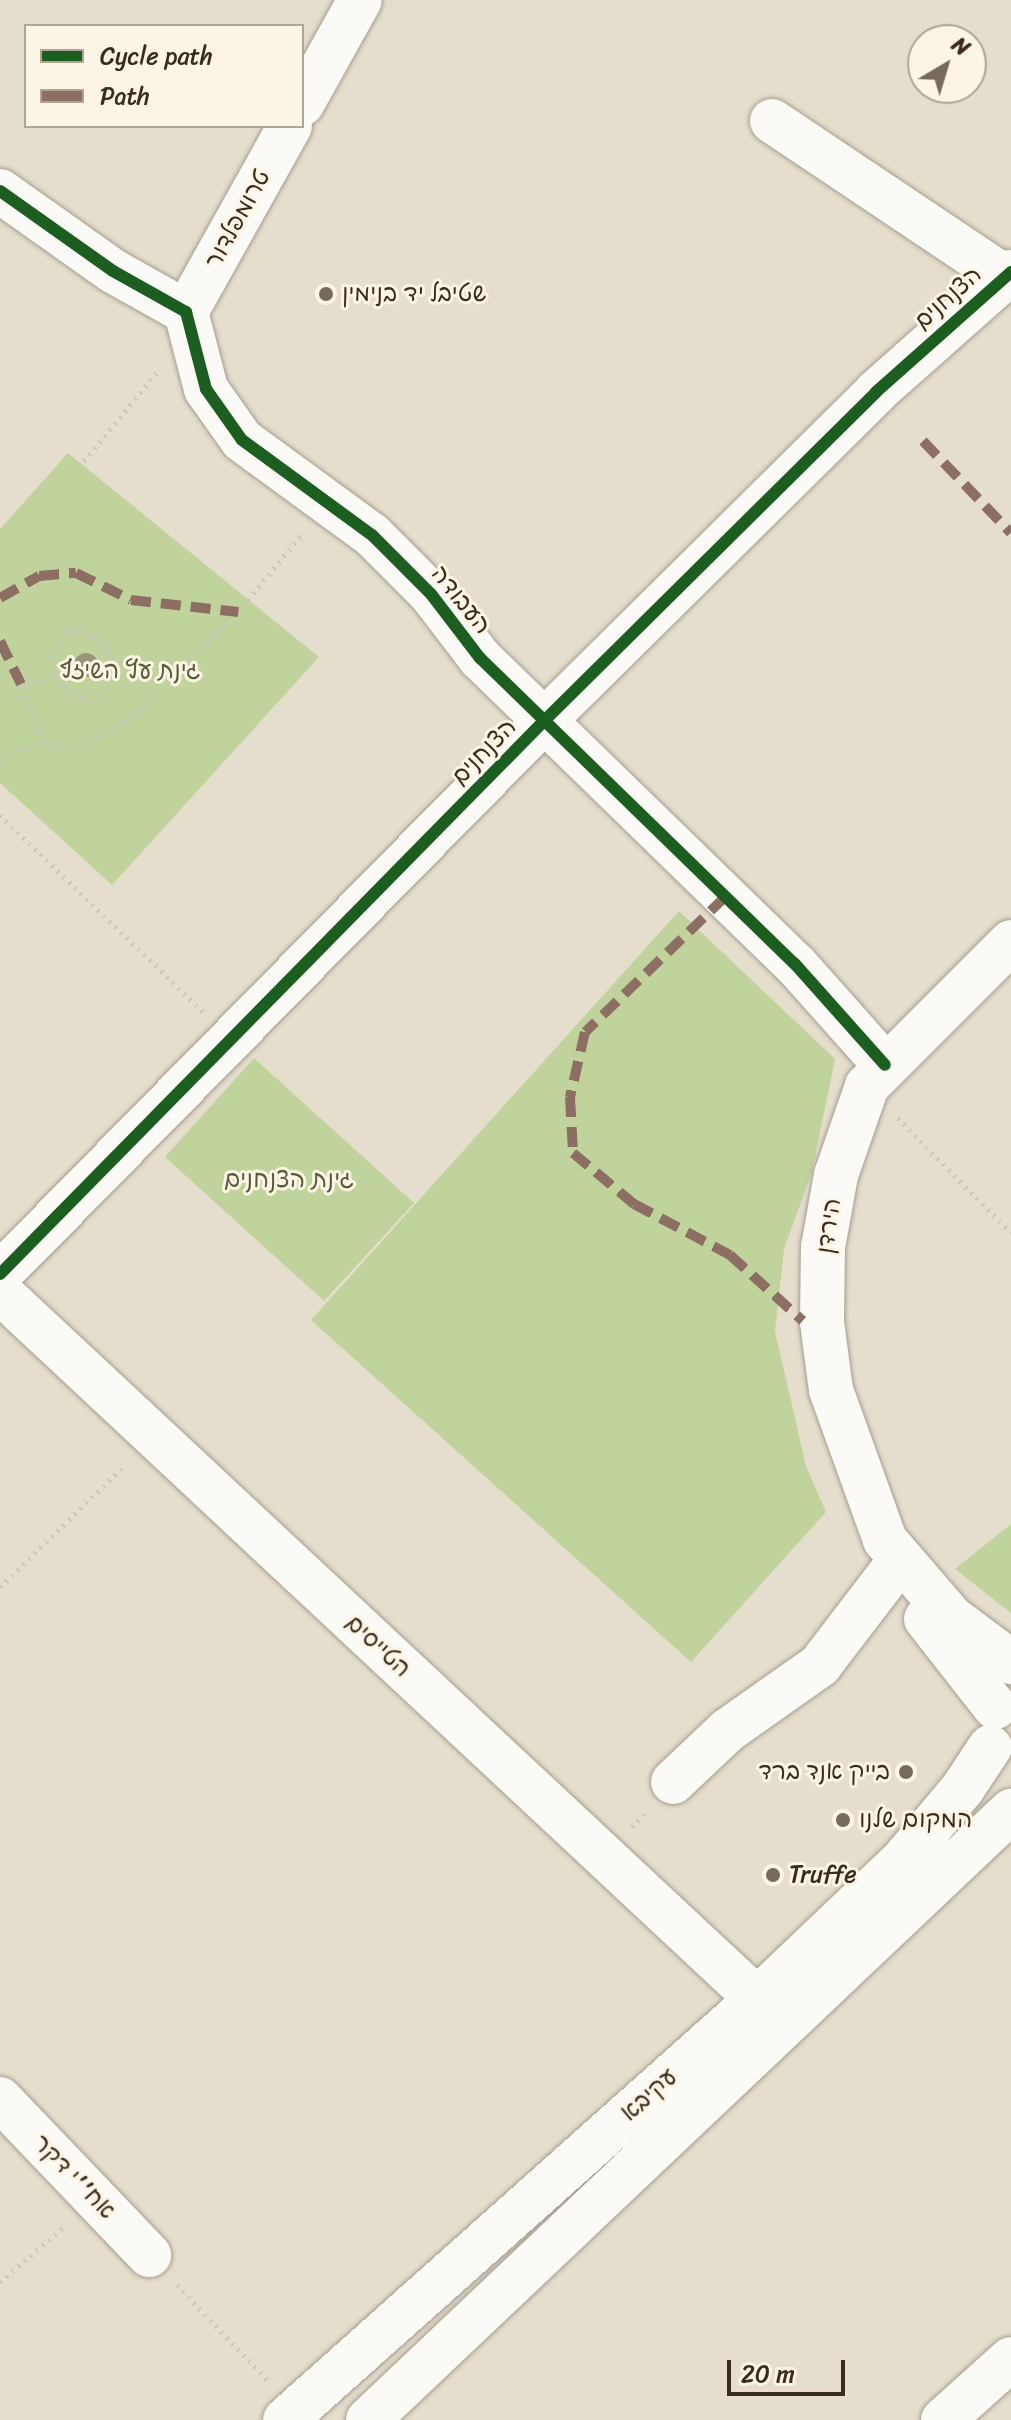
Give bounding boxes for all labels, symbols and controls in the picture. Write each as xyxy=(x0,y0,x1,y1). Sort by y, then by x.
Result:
legend xyxy=(24,24,304,128)
north arrow xyxy=(907,24,987,104)
text: N xyxy=(943,26,979,66)
text: Cycle path xyxy=(100,35,213,77)
text: Path xyxy=(100,75,150,117)
street label: טרומפלדור xyxy=(199,165,277,273)
street label: הצנחנים xyxy=(908,260,988,336)
place label: שטיבל יד בנימין xyxy=(342,280,486,308)
marker: שטיבל יד בנימין xyxy=(317,285,335,303)
street label: העבודה xyxy=(425,560,497,640)
park label: גינת עץ השיזף xyxy=(60,657,200,685)
street label: הצנחנים xyxy=(445,713,523,791)
park label: גינת הצנחנים xyxy=(224,1166,354,1194)
street label: הירדן xyxy=(811,1196,847,1256)
street label: הטייסים xyxy=(339,1609,417,1683)
place label: בייק אנד ברד xyxy=(759,1758,890,1786)
marker: בייק אנד ברד xyxy=(897,1763,915,1781)
place label: המקום שלנו xyxy=(859,1806,972,1834)
marker: המקום שלנו xyxy=(834,1811,852,1829)
place label: Truffe xyxy=(789,1861,856,1889)
marker: Truffe xyxy=(764,1866,782,1884)
street label: עקיבא xyxy=(615,2062,683,2128)
street label: אח''י דקר xyxy=(27,2129,121,2225)
scale bar xyxy=(731,2344,849,2394)
text: 20 m xyxy=(741,2353,795,2395)

